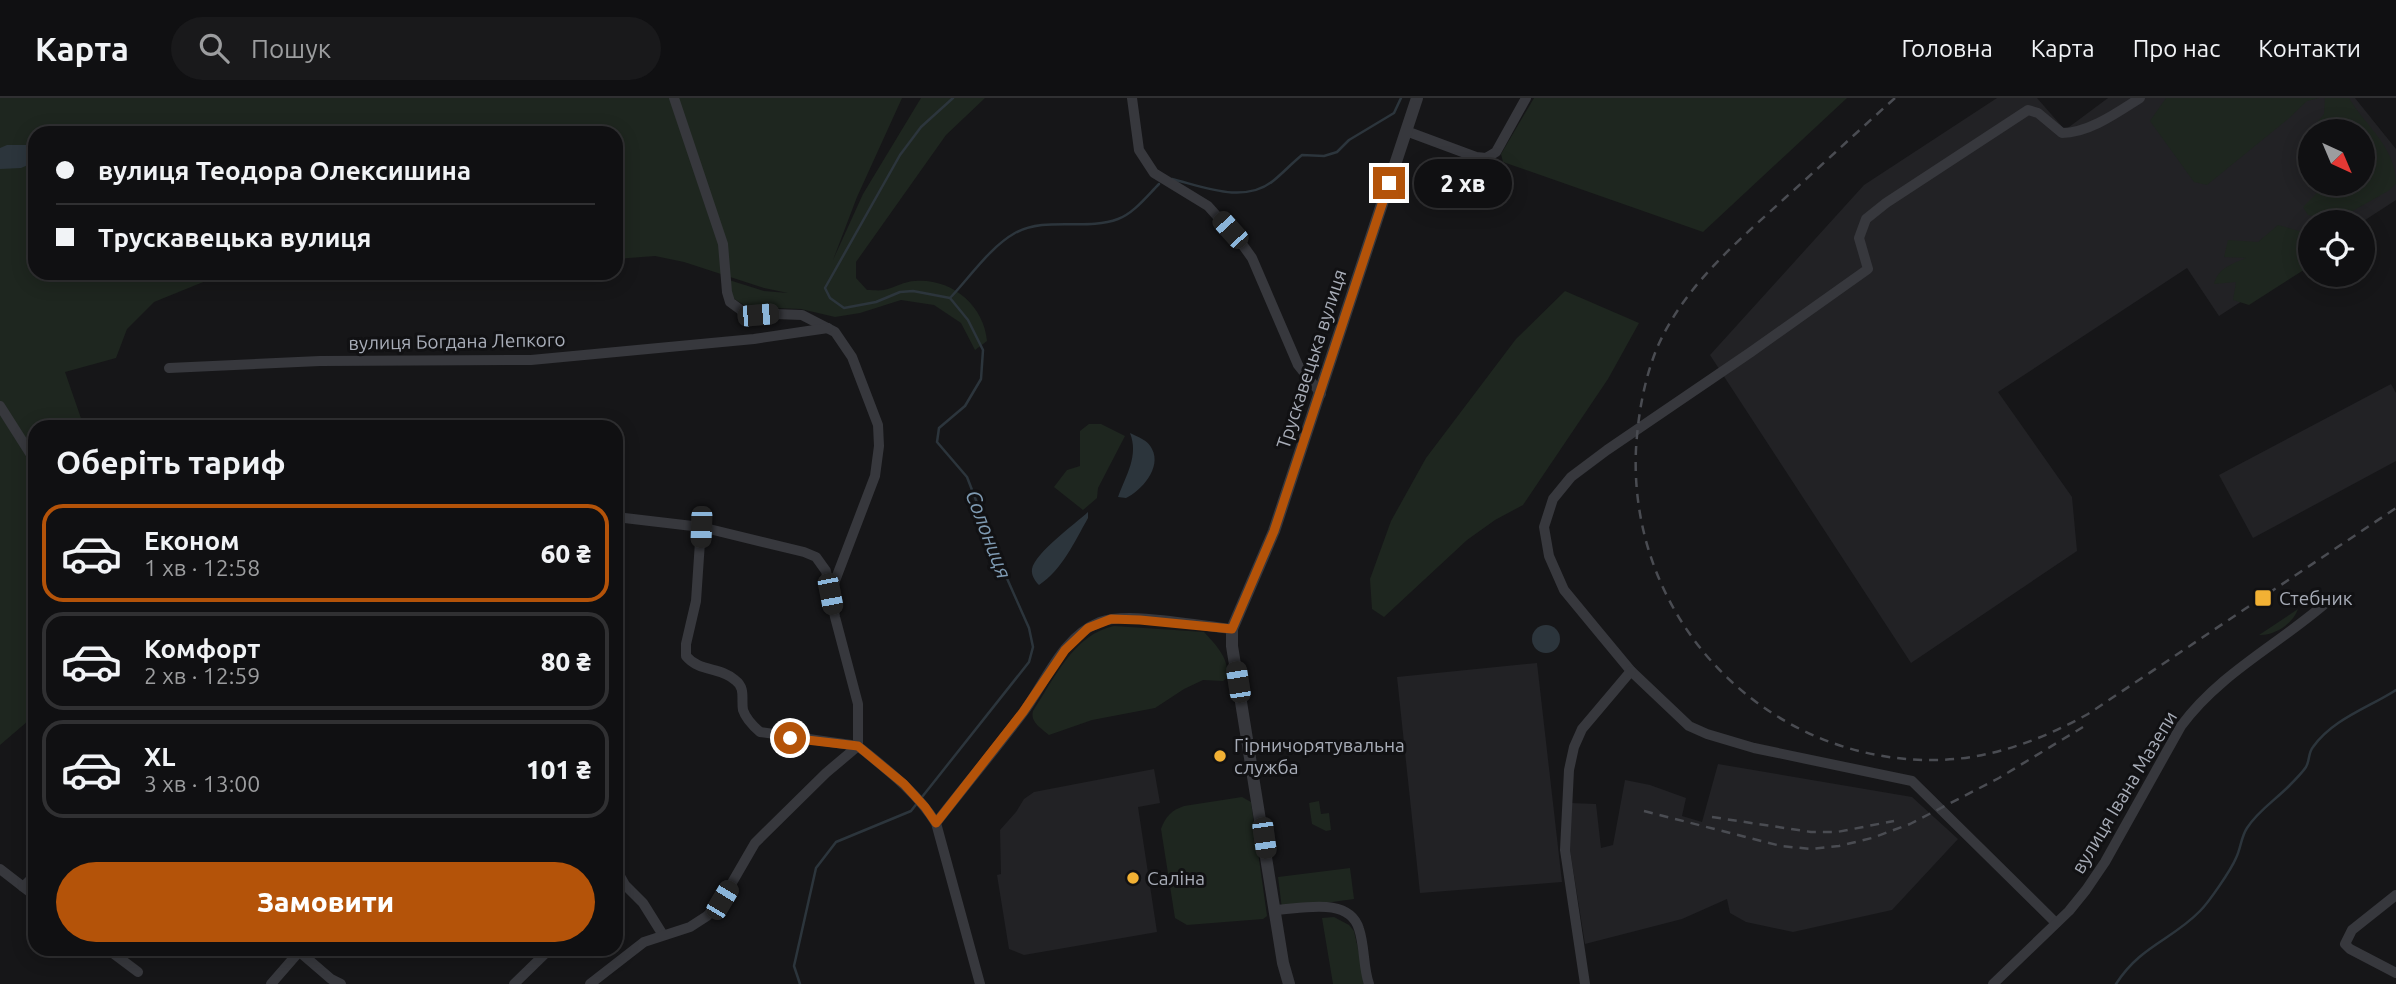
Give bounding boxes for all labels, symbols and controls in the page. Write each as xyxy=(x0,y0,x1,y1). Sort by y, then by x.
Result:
search box xyxy=(171,17,661,80)
icon: search xyxy=(195,29,233,67)
text: Карта xyxy=(35,30,129,67)
text: Пошук xyxy=(251,34,331,63)
text: Головна xyxy=(1901,35,1993,62)
text: Карта xyxy=(2031,35,2095,62)
text: Про нас xyxy=(2133,35,2220,62)
text: Контакти xyxy=(2258,35,2361,62)
north arrow xyxy=(2298,119,2375,196)
map controls xyxy=(2298,119,2375,287)
text: вулиця Теодора Олексишина xyxy=(98,156,471,185)
callout: 2 хв xyxy=(1414,158,1512,208)
route end xyxy=(1373,167,1405,199)
text: 2 хв xyxy=(1441,171,1486,196)
car xyxy=(1209,207,1252,253)
button: locate xyxy=(2298,210,2375,287)
text: Трускавецька вулиця xyxy=(98,223,371,252)
street label: Трускавецька вулиця xyxy=(1272,266,1350,452)
car xyxy=(737,303,780,327)
street label: вулиця Богдана Лепкого xyxy=(348,328,566,354)
text: Оберіть тариф xyxy=(56,444,286,480)
water label: Солониця xyxy=(961,486,1017,582)
car xyxy=(690,506,713,548)
icon: car xyxy=(60,522,123,585)
text: Економ xyxy=(144,526,240,555)
text: 60 ₴ xyxy=(541,539,591,568)
text: 1 хв · 12:58 xyxy=(144,555,260,580)
car xyxy=(816,571,845,617)
place label: Стебник xyxy=(2279,587,2353,609)
marker: Стебник xyxy=(2253,588,2273,608)
icon: car xyxy=(60,630,123,693)
text: Комфорт xyxy=(144,634,260,663)
text: 80 ₴ xyxy=(541,647,591,676)
car xyxy=(1225,660,1252,704)
text: 2 хв · 12:59 xyxy=(144,663,260,688)
street label: вулиця Івана Мазепи xyxy=(2067,707,2181,877)
route start xyxy=(774,722,806,754)
place label: Гірничорятувальна служба xyxy=(1234,734,1405,778)
icon: car xyxy=(60,738,123,801)
text: XL xyxy=(144,742,175,771)
marker: Гірничорятувальна служба xyxy=(1212,748,1228,764)
text: 101 ₴ xyxy=(526,755,591,784)
text: 3 хв · 13:00 xyxy=(144,771,260,796)
car xyxy=(1251,816,1278,860)
button: Замовити xyxy=(56,862,595,942)
place label: Саліна xyxy=(1147,867,1205,889)
marker: Саліна xyxy=(1125,870,1141,886)
car xyxy=(703,877,742,923)

